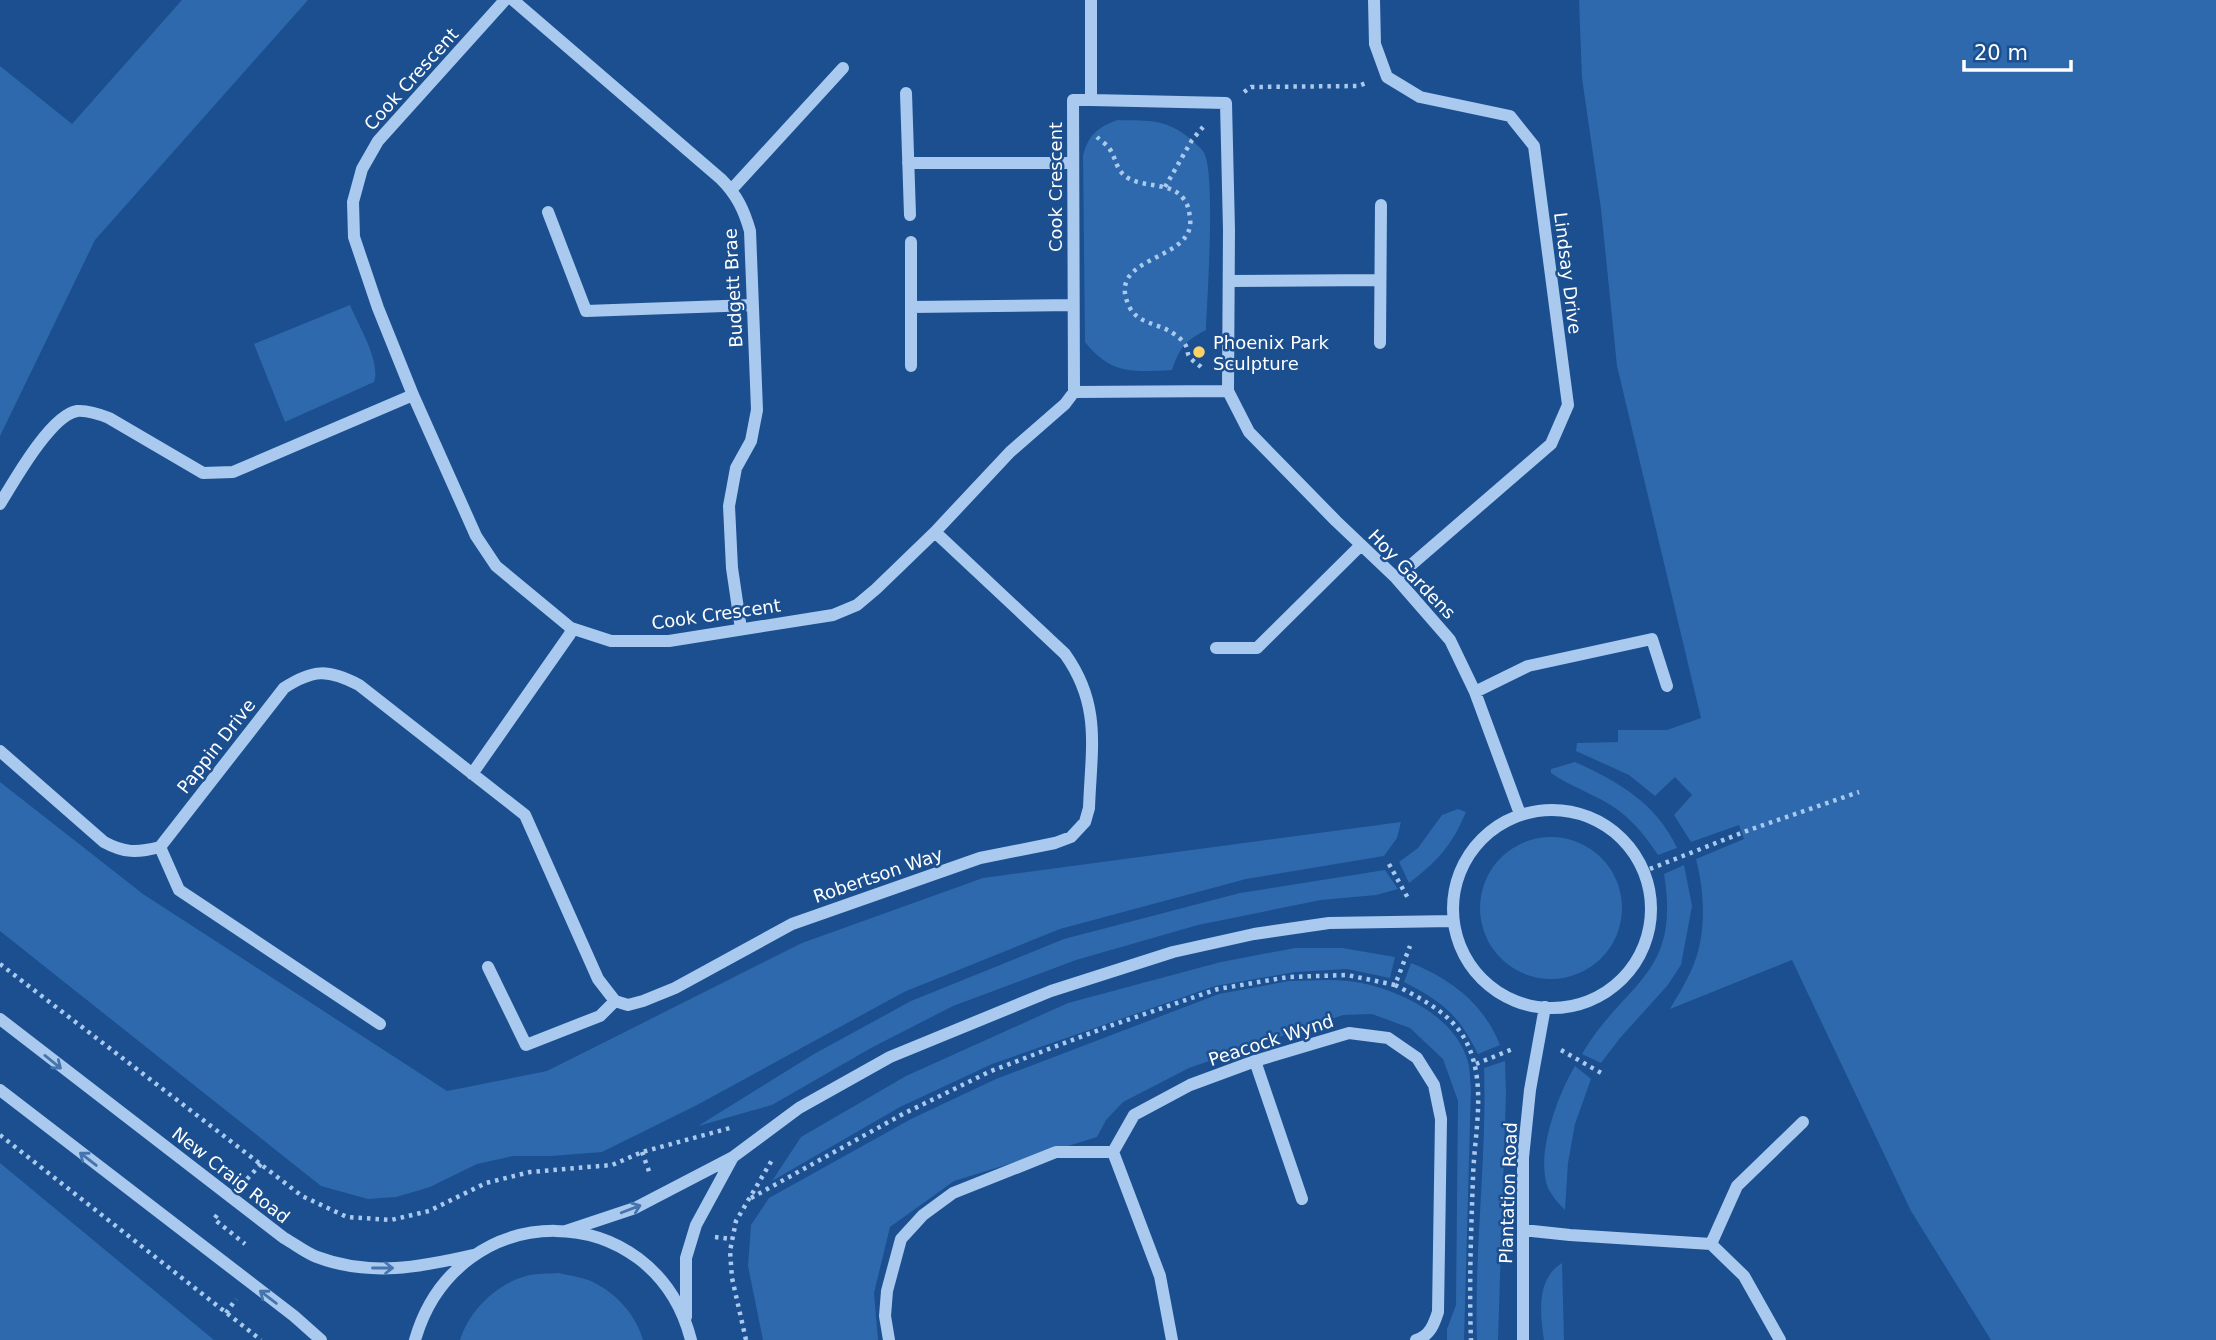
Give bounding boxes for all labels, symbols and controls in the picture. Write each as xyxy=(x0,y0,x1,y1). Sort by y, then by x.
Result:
street label: Cook Crescent xyxy=(360,24,462,134)
scale bar xyxy=(1964,28,2071,72)
text: 20 m xyxy=(1974,41,2028,65)
street label: Cook Crescent xyxy=(1045,122,1066,252)
street label: Lindsay Drive xyxy=(1550,211,1586,335)
street label: Budgett Brae xyxy=(719,228,747,348)
place label: Phoenix Park Sculpture xyxy=(1213,332,1330,374)
marker: Phoenix Park Sculpture xyxy=(1191,344,1207,360)
street label: Hoy Gardens xyxy=(1364,525,1460,623)
street label: Cook Crescent xyxy=(650,595,782,633)
street label: Pappin Drive xyxy=(173,695,259,797)
street label: Robertson Way xyxy=(811,843,946,907)
street label: Peacock Wynd xyxy=(1206,1010,1336,1070)
one-way arrow xyxy=(44,1054,62,1070)
street label: Plantation Road xyxy=(1495,1122,1521,1264)
street label: New Craig Road xyxy=(168,1123,294,1227)
one-way arrow xyxy=(79,1151,97,1166)
one-way arrow xyxy=(619,1201,641,1214)
one-way arrow xyxy=(372,1261,395,1275)
one-way arrow xyxy=(260,1289,278,1304)

